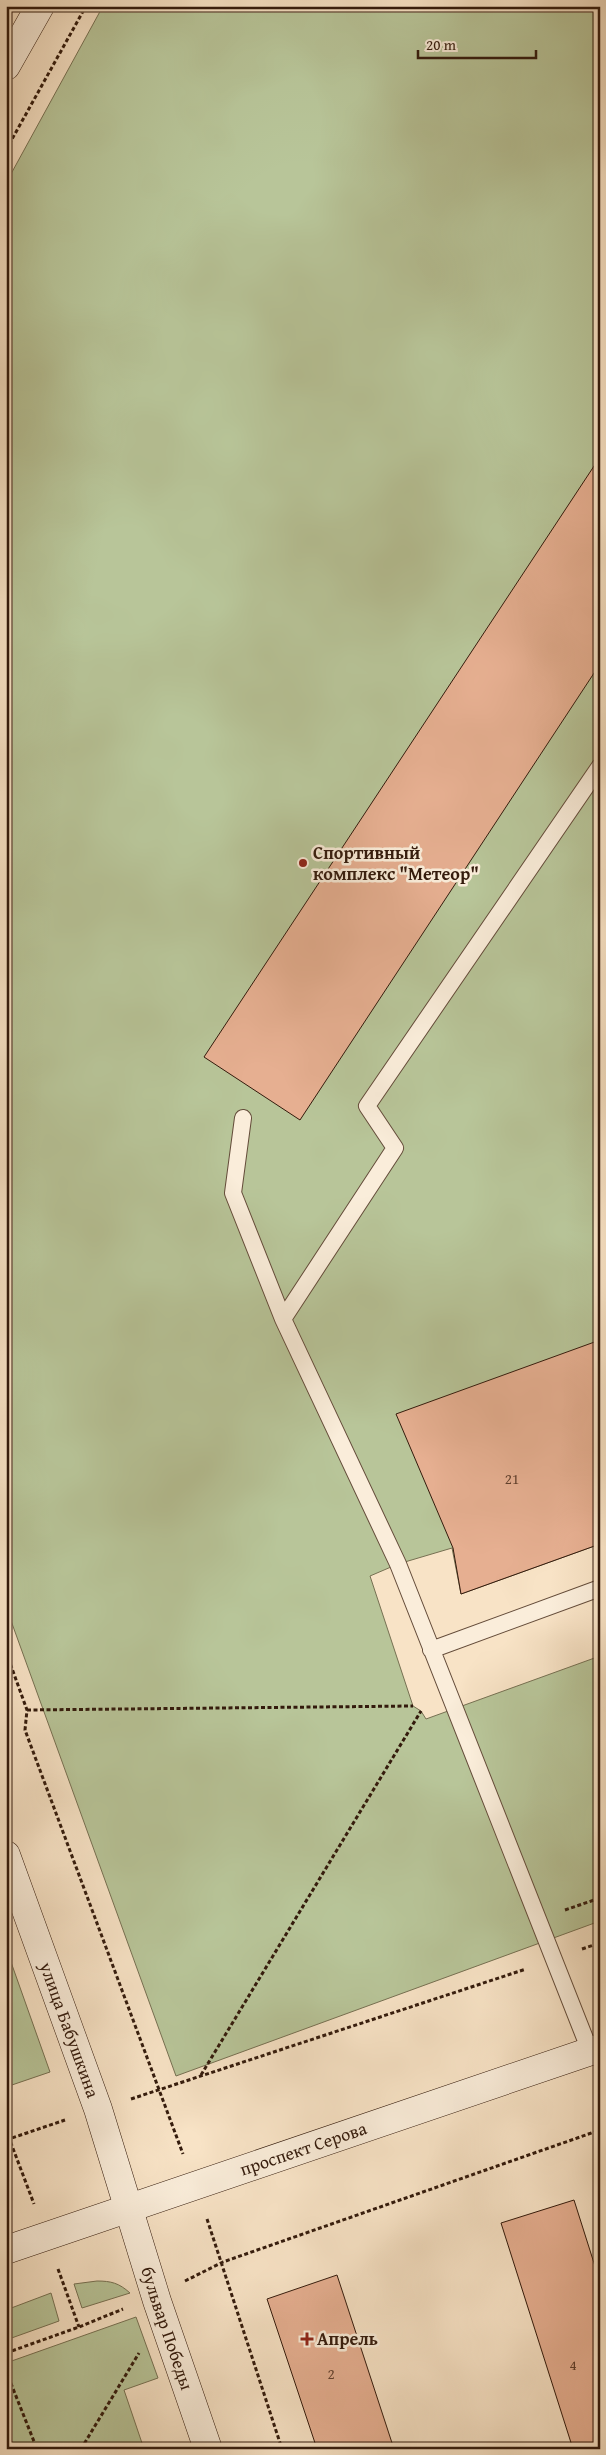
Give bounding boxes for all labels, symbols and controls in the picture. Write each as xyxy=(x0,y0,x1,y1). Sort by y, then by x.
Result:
scale bar xyxy=(418,28,536,60)
text: 20 m xyxy=(426,34,457,55)
place label: Спортивный комплекс "Метеор" xyxy=(313,839,479,887)
marker: Спортивный комплекс "Метеор" xyxy=(297,857,309,869)
house number: 21 xyxy=(505,1468,519,1489)
street label: улица Бабушкина xyxy=(32,1957,107,2102)
street label: проспект Серова xyxy=(236,2114,370,2183)
street label: бульвар Победы xyxy=(134,2263,201,2394)
place label: Апрель xyxy=(317,2325,378,2352)
marker: Апрель xyxy=(301,2333,313,2345)
house number: 4 xyxy=(569,2354,577,2375)
house number: 2 xyxy=(327,2363,335,2384)

